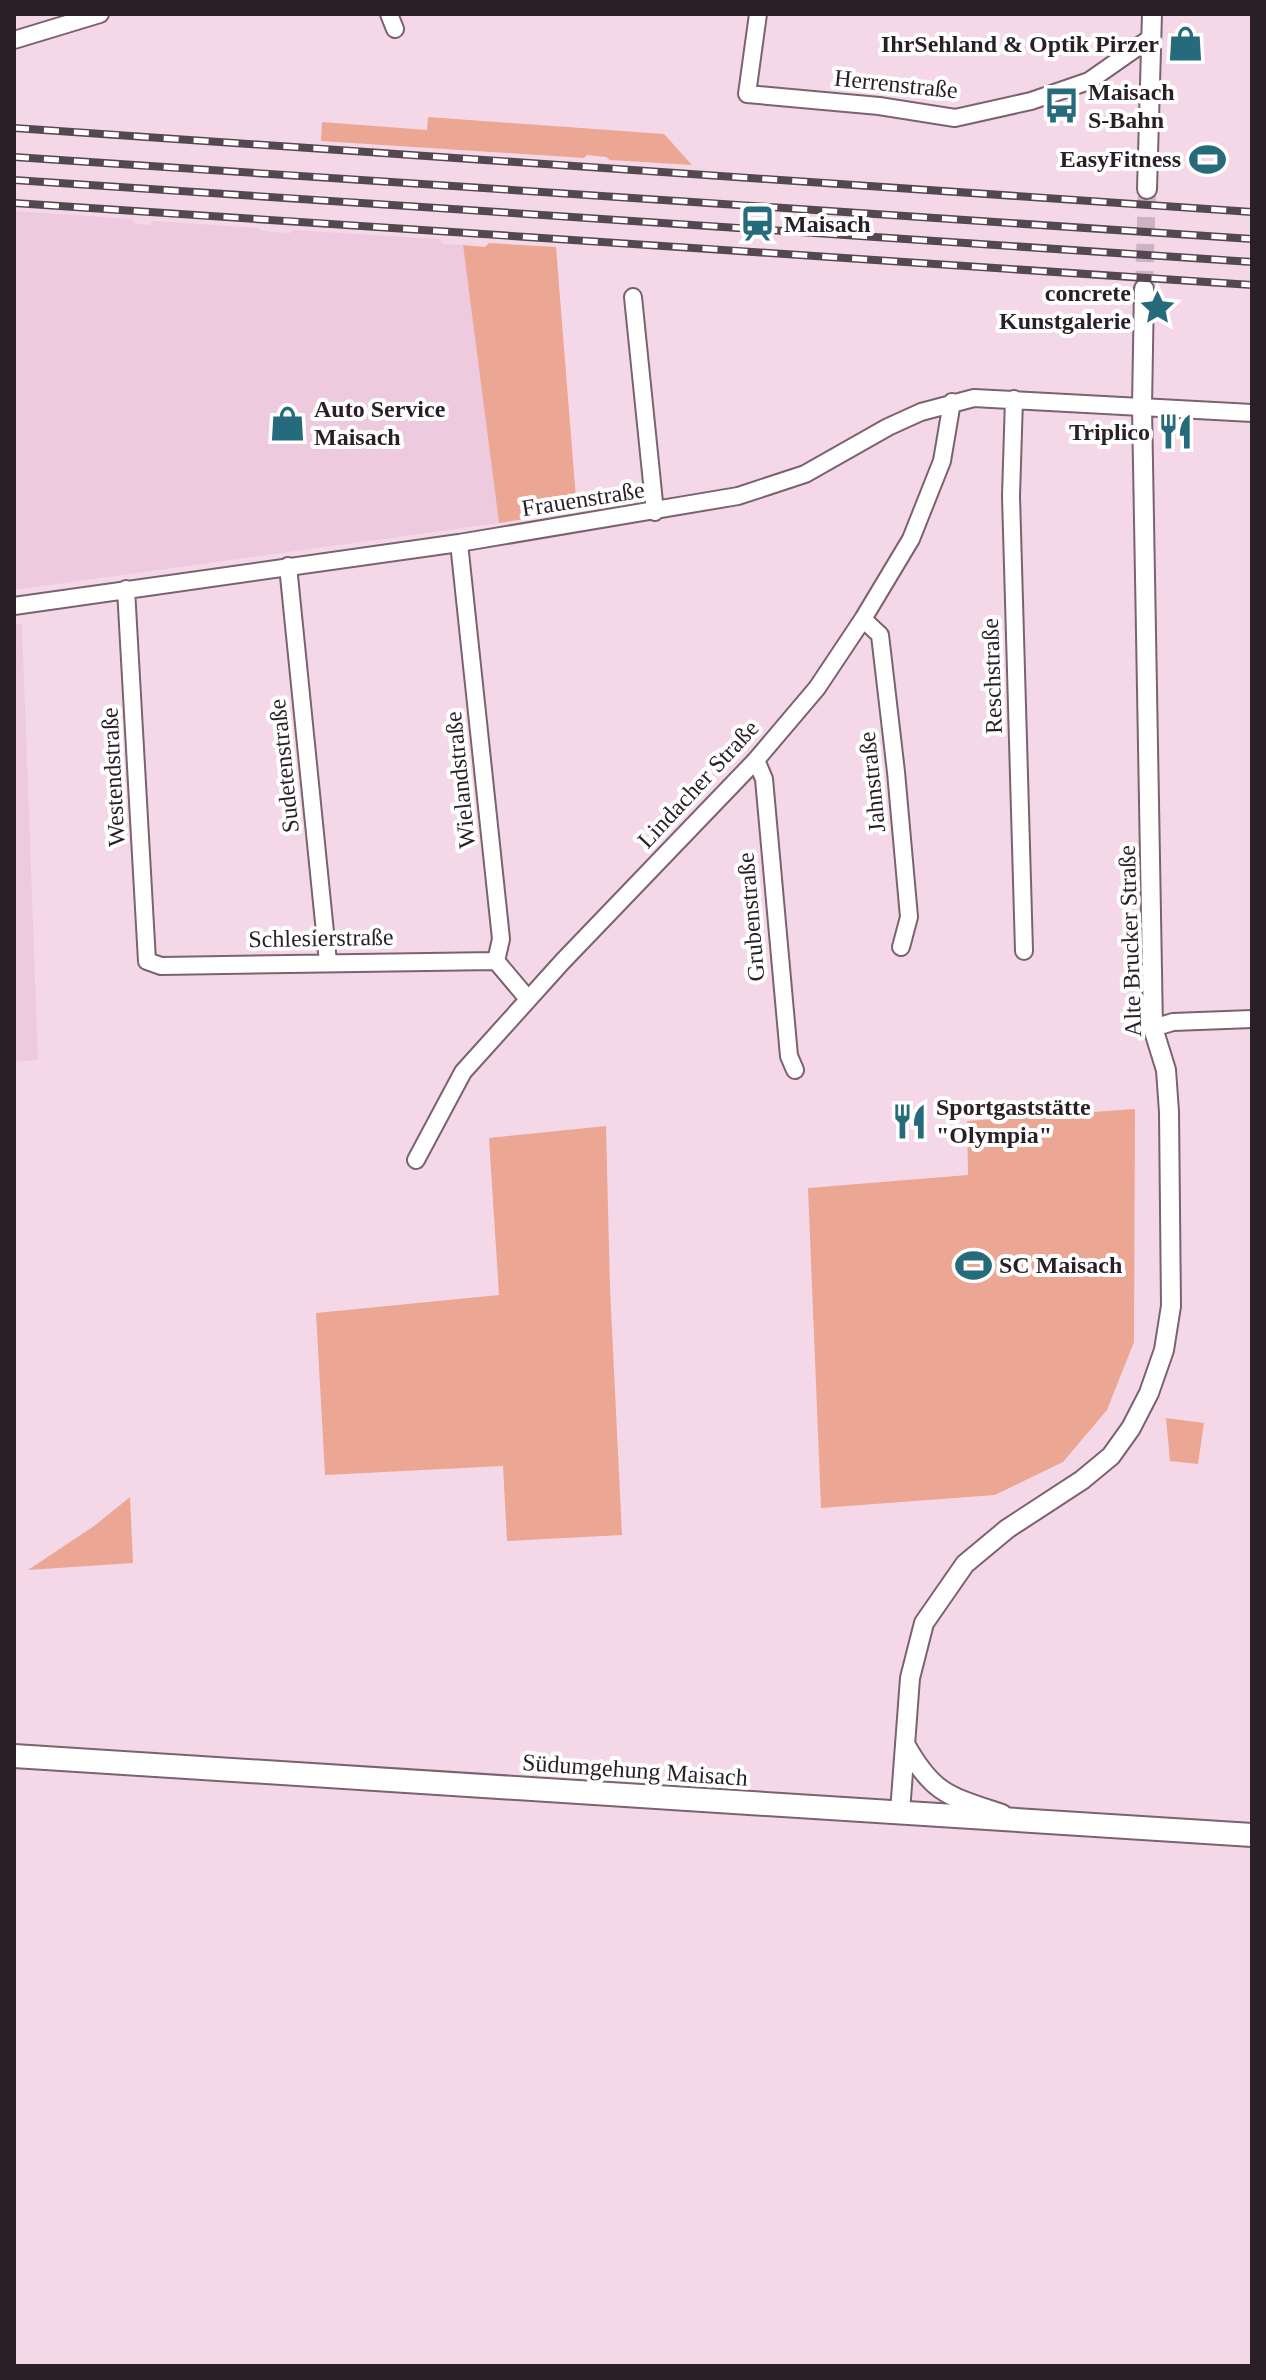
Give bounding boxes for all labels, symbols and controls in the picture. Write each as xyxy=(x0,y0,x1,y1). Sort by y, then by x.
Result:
shop icon: IhrSehland & Optik Pirzer xyxy=(1166,25,1204,63)
place label: IhrSehland & Optik Pirzer xyxy=(881,31,1159,57)
street label: Herrenstraße xyxy=(833,65,959,103)
place label: Maisach S-Bahn xyxy=(1088,79,1175,133)
bus stop icon: Maisach S-Bahn xyxy=(1043,87,1081,125)
sports icon: EasyFitness xyxy=(1188,140,1226,178)
place label: EasyFitness xyxy=(1060,146,1181,172)
station icon: Maisach xyxy=(739,205,777,243)
place label: Maisach xyxy=(784,211,871,237)
place label: concrete Kunstgalerie xyxy=(999,280,1131,334)
place icon: concrete Kunstgalerie xyxy=(1138,288,1176,326)
place label: Auto Service Maisach xyxy=(314,396,446,450)
shop icon: Auto Service Maisach xyxy=(269,404,307,442)
restaurant icon: Triplico xyxy=(1157,413,1195,451)
place label: Triplico xyxy=(1069,419,1150,445)
street label: Frauenstraße xyxy=(520,476,646,522)
street label: Reschstraße xyxy=(977,618,1007,734)
street label: Sudetenstraße xyxy=(264,698,304,834)
street label: Westendstraße xyxy=(96,707,130,847)
street label: Wielandstraße xyxy=(440,710,480,850)
street label: Lindacher Straße xyxy=(632,715,764,853)
street label: Jahnstraße xyxy=(854,730,890,834)
street label: Alte Brucker Straße xyxy=(1114,845,1146,1037)
street label: Grubenstraße xyxy=(732,851,770,983)
street label: Schlesierstraße xyxy=(248,924,394,952)
place label: Sportgaststätte "Olympia" xyxy=(936,1094,1091,1148)
restaurant icon: Sportgaststätte "Olympia" xyxy=(891,1102,929,1140)
sports icon: SC Maisach xyxy=(954,1246,992,1284)
place label: SC Maisach xyxy=(999,1252,1122,1278)
street label: Südumgehung Maisach xyxy=(521,1749,749,1791)

